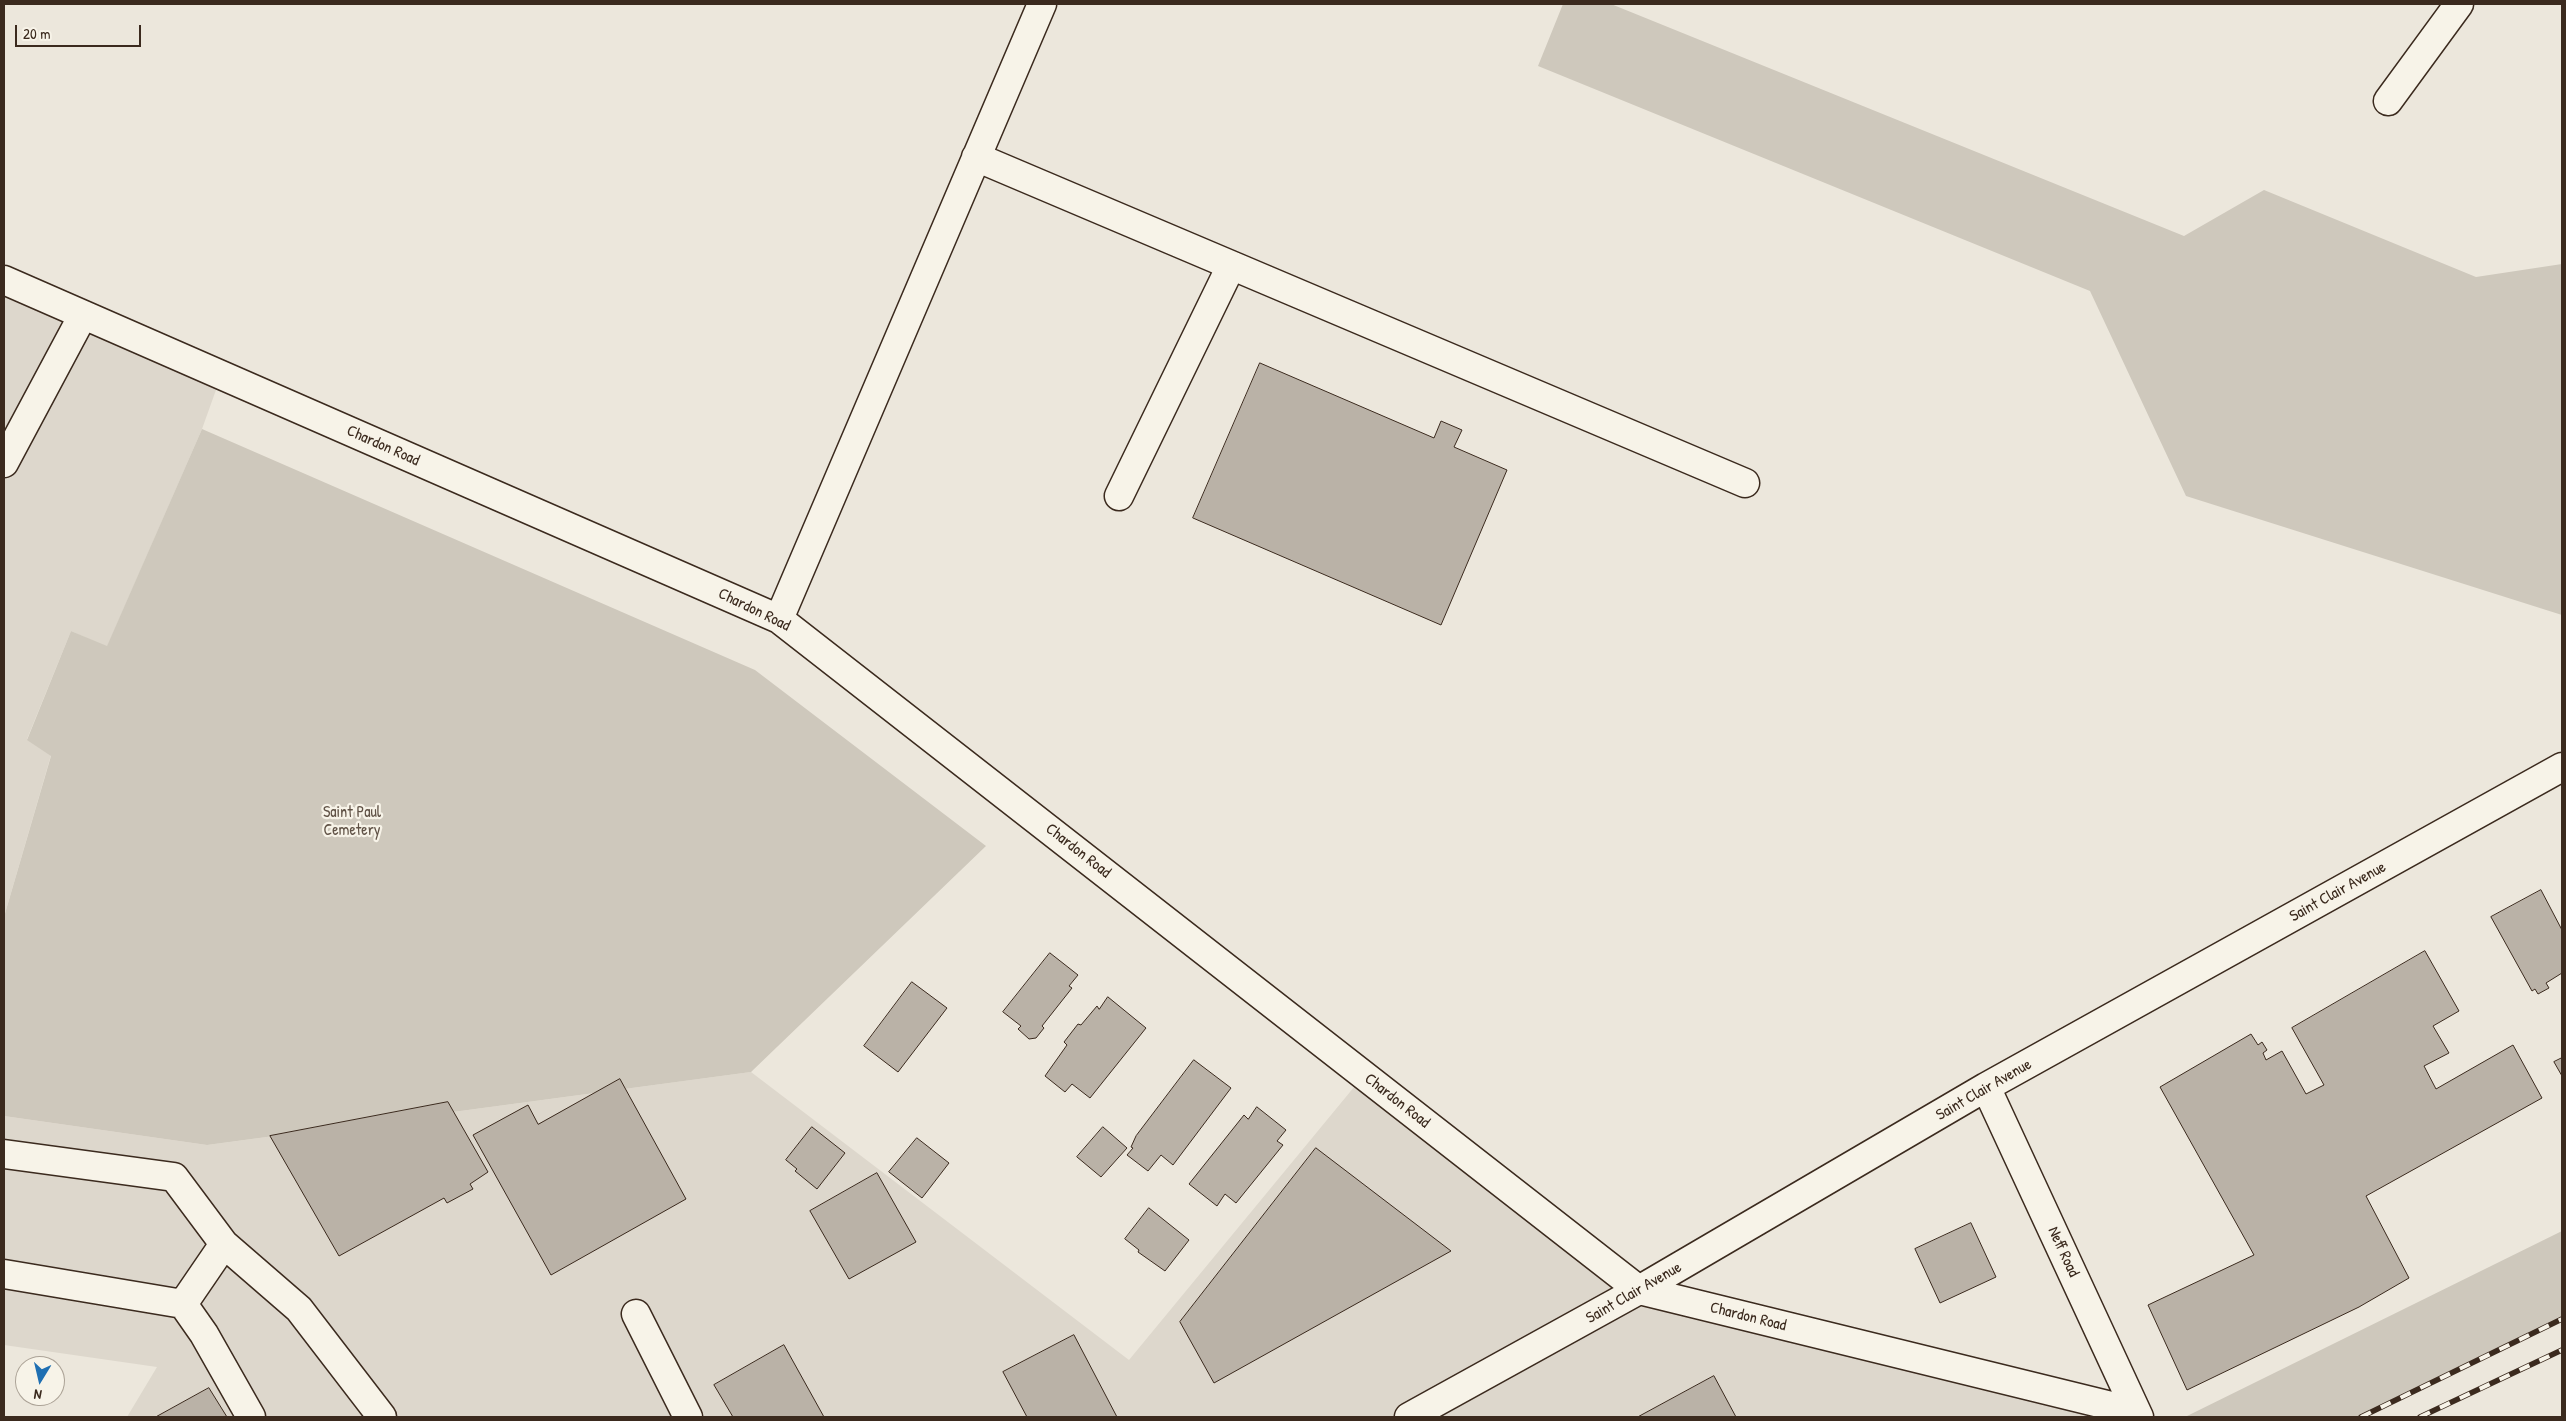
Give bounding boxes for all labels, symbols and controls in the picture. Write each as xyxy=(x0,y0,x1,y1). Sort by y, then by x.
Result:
scale bar xyxy=(18,15,144,47)
text: 20 m xyxy=(23,23,50,44)
street label: Chardon Road xyxy=(344,421,422,471)
street label: Chardon Road xyxy=(715,584,793,636)
park label: Saint Paul Cemetery xyxy=(323,803,381,841)
street label: Chardon Road xyxy=(1041,820,1115,882)
street label: Saint Clair Avenue xyxy=(2287,858,2389,926)
street label: Saint Clair Avenue xyxy=(1933,1055,2035,1125)
street label: Chardon Road xyxy=(1360,1070,1434,1132)
street label: Neff Road xyxy=(2043,1224,2083,1280)
street label: Saint Clair Avenue xyxy=(1583,1258,1685,1328)
street label: Chardon Road xyxy=(1708,1298,1788,1336)
north arrow xyxy=(15,1356,65,1406)
text: N xyxy=(33,1385,43,1405)

